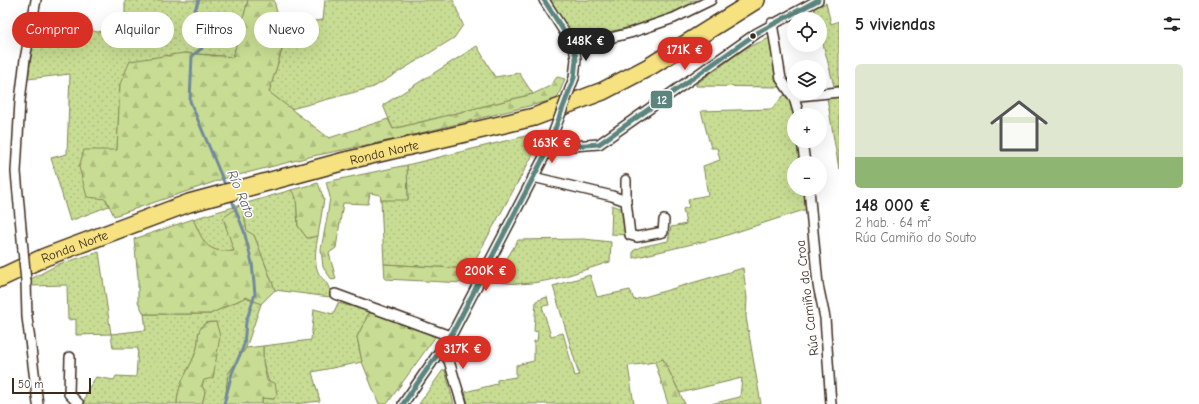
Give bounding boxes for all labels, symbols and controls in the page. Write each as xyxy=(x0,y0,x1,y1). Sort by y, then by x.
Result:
chip: Comprar xyxy=(12,12,93,48)
chip: Alquilar xyxy=(101,12,174,48)
chip: Filtros xyxy=(182,12,246,48)
chip: Nuevo xyxy=(254,12,319,48)
map controls xyxy=(787,12,827,196)
button: locate xyxy=(787,12,827,52)
icon: filters xyxy=(1161,13,1183,35)
text: 5 viviendas xyxy=(855,15,935,34)
pin: 148K € xyxy=(553,28,619,62)
unlabelled marker xyxy=(748,31,758,41)
text: 148K € xyxy=(567,33,605,48)
pin: 171K € xyxy=(652,37,718,71)
text: 171K € xyxy=(667,42,703,57)
button: layers xyxy=(787,60,827,100)
line badge: 12 xyxy=(650,90,673,109)
icon: home xyxy=(983,90,1055,162)
text: 12 xyxy=(657,94,667,107)
button: + xyxy=(787,108,827,148)
pin: 163K € xyxy=(519,130,585,164)
text: 163K € xyxy=(532,135,572,150)
street label: Ronda Norte xyxy=(348,137,420,167)
button: − xyxy=(787,156,827,196)
water label: Río Rato xyxy=(223,167,259,221)
text: 148 000 € xyxy=(855,196,931,215)
text: 2 hab. · 64 m² xyxy=(855,215,931,230)
street label: Ronda Norte xyxy=(39,226,110,265)
text: Rúa Camiño do Souto xyxy=(855,230,976,245)
street label: Rúa Camiño da Croa xyxy=(792,239,822,357)
pin: 200K € xyxy=(453,258,519,292)
text: 200K € xyxy=(465,263,507,278)
pin: 317K € xyxy=(430,336,496,370)
text: 317K € xyxy=(444,341,482,356)
scale bar xyxy=(12,376,91,395)
text: 50 m xyxy=(18,378,43,391)

